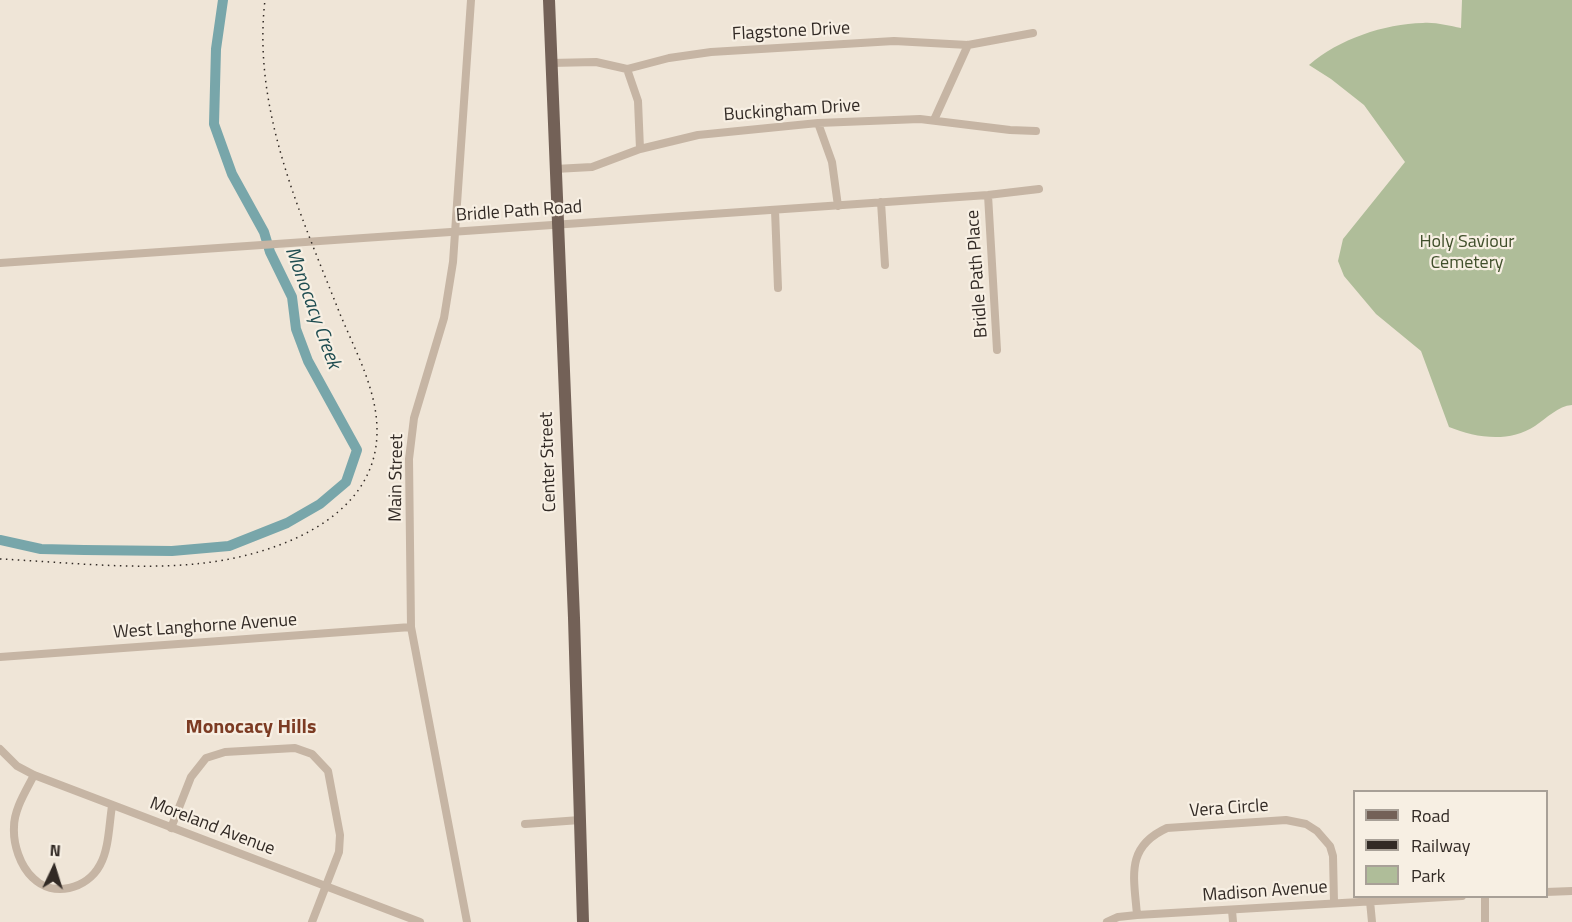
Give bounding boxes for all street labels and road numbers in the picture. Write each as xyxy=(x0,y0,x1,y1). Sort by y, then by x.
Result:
street label: Flagstone Drive xyxy=(731,18,851,46)
street label: Buckingham Drive xyxy=(723,95,861,127)
street label: Bridle Path Road xyxy=(455,197,583,227)
street label: Bridle Path Place xyxy=(963,209,993,339)
street label: Center Street xyxy=(536,411,562,513)
street label: Main Street xyxy=(385,434,409,522)
street label: West Langhorne Avenue xyxy=(112,610,298,644)
street label: Moreland Avenue xyxy=(146,793,278,861)
street label: Vera Circle xyxy=(1189,795,1269,823)
street label: Madison Avenue xyxy=(1202,877,1328,907)

